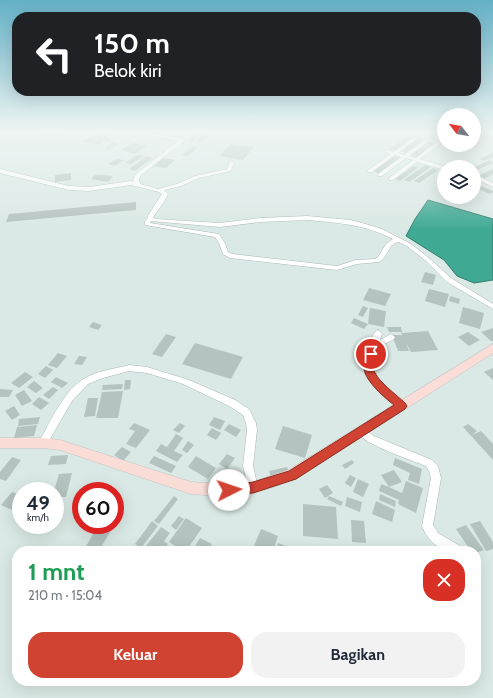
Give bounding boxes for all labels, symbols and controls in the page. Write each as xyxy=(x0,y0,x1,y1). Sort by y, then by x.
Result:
text: 150 m xyxy=(94,26,170,60)
icon: left xyxy=(28,28,80,80)
text: Belok kiri xyxy=(94,60,162,82)
north arrow xyxy=(437,108,481,152)
map controls xyxy=(437,108,481,204)
button: layers xyxy=(437,160,481,204)
pin xyxy=(354,337,388,371)
icon: arrive xyxy=(360,343,382,365)
position arrow xyxy=(208,469,250,511)
speed limit sign: 60 xyxy=(72,482,124,534)
text: 49 xyxy=(26,491,50,515)
text: km/h xyxy=(27,511,49,524)
text: 1 mnt xyxy=(28,557,84,586)
button: close xyxy=(423,559,465,601)
text: 210 m · 15:04 xyxy=(28,587,102,603)
button: Keluar xyxy=(28,632,243,678)
button: Bagikan xyxy=(251,632,465,678)

